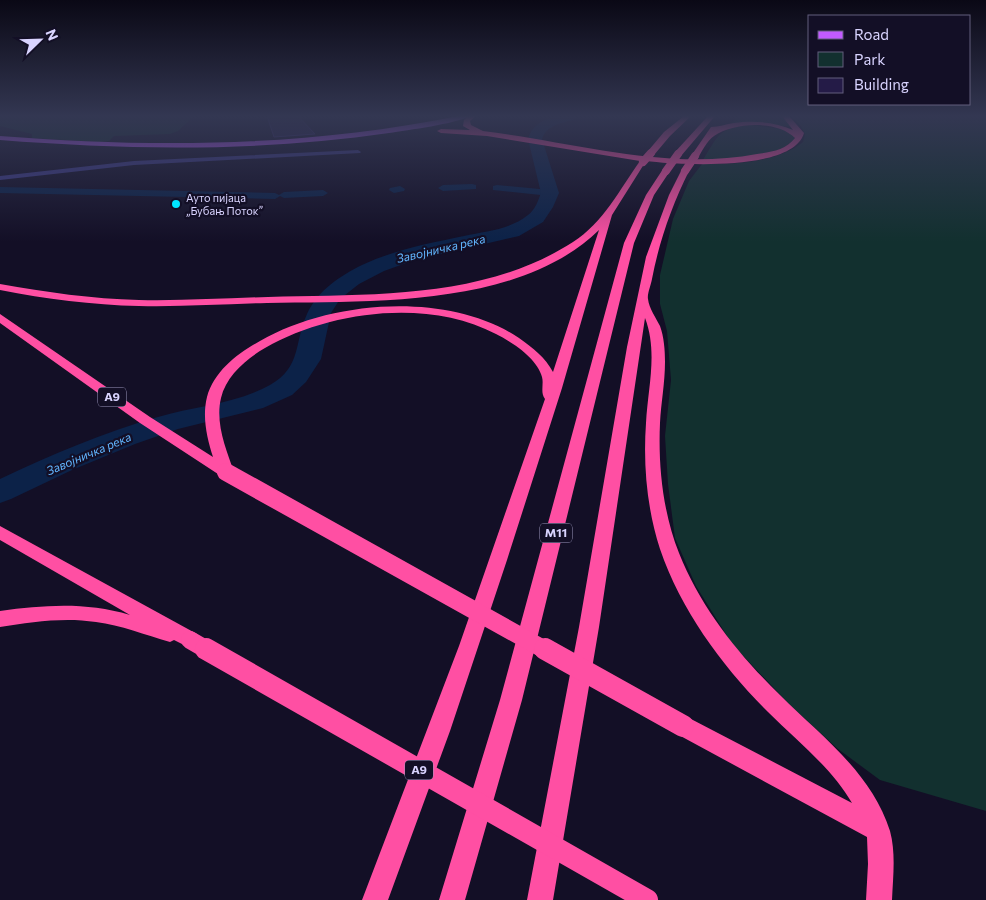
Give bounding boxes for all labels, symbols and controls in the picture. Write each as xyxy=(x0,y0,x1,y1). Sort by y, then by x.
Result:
north arrow xyxy=(15,15,65,65)
legend xyxy=(808,15,971,105)
text: Road xyxy=(854,25,889,43)
text: N xyxy=(43,27,62,43)
text: Park xyxy=(854,50,885,68)
text: Building xyxy=(854,75,909,93)
place label: Ауто пијаца „Бубањ Поток” xyxy=(186,191,263,217)
marker: Ауто пијаца „Бубањ Поток” xyxy=(170,198,182,210)
water label: Завојничка река xyxy=(395,231,487,265)
road number: A9 xyxy=(98,388,126,407)
water label: Завојничка река xyxy=(44,429,133,477)
road number: M11 xyxy=(540,524,572,542)
road number: A9 xyxy=(405,760,433,780)

